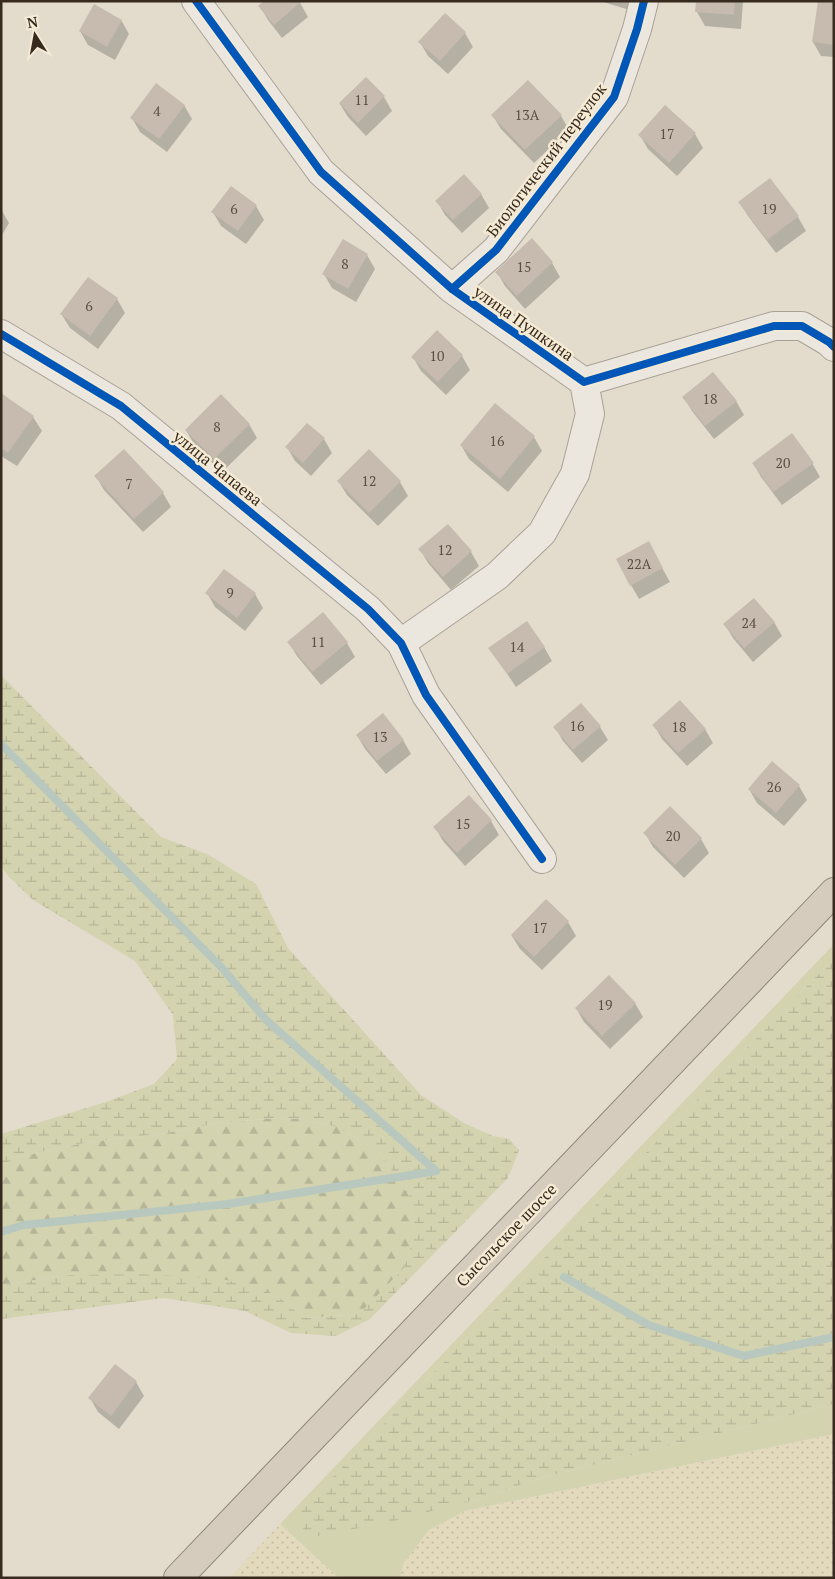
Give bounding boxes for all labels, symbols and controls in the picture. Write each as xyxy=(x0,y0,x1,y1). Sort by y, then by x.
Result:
north arrow xyxy=(10,10,60,60)
text: N xyxy=(25,11,40,32)
street label: Биологический переулок xyxy=(481,78,611,241)
house number: 11 xyxy=(355,90,369,109)
house number: 4 xyxy=(153,101,161,120)
house number: 13А xyxy=(515,105,540,124)
house number: 17 xyxy=(660,124,674,143)
house number: 6 xyxy=(230,199,238,218)
house number: 19 xyxy=(762,199,776,218)
house number: 8 xyxy=(341,254,349,273)
house number: 15 xyxy=(517,257,531,276)
street label: улица Пушкина xyxy=(469,280,578,366)
house number: 6 xyxy=(85,296,93,315)
house number: 10 xyxy=(430,346,444,365)
house number: 18 xyxy=(703,389,717,408)
house number: 8 xyxy=(213,417,221,436)
street label: улица Чапаева xyxy=(168,425,267,511)
house number: 16 xyxy=(490,431,505,450)
house number: 20 xyxy=(776,453,790,472)
house number: 12 xyxy=(362,471,376,490)
house number: 7 xyxy=(125,474,133,493)
house number: 12 xyxy=(438,540,452,559)
house number: 22А xyxy=(627,554,652,573)
house number: 9 xyxy=(226,583,234,602)
house number: 24 xyxy=(742,613,757,632)
house number: 11 xyxy=(311,632,325,651)
house number: 14 xyxy=(510,637,525,656)
house number: 16 xyxy=(570,716,585,735)
house number: 18 xyxy=(672,717,686,736)
house number: 13 xyxy=(373,727,387,746)
house number: 26 xyxy=(767,777,782,796)
house number: 15 xyxy=(456,814,470,833)
house number: 20 xyxy=(666,826,680,845)
house number: 17 xyxy=(533,918,547,937)
house number: 19 xyxy=(598,995,612,1014)
street label: Сысольское шоссе xyxy=(451,1179,561,1291)

